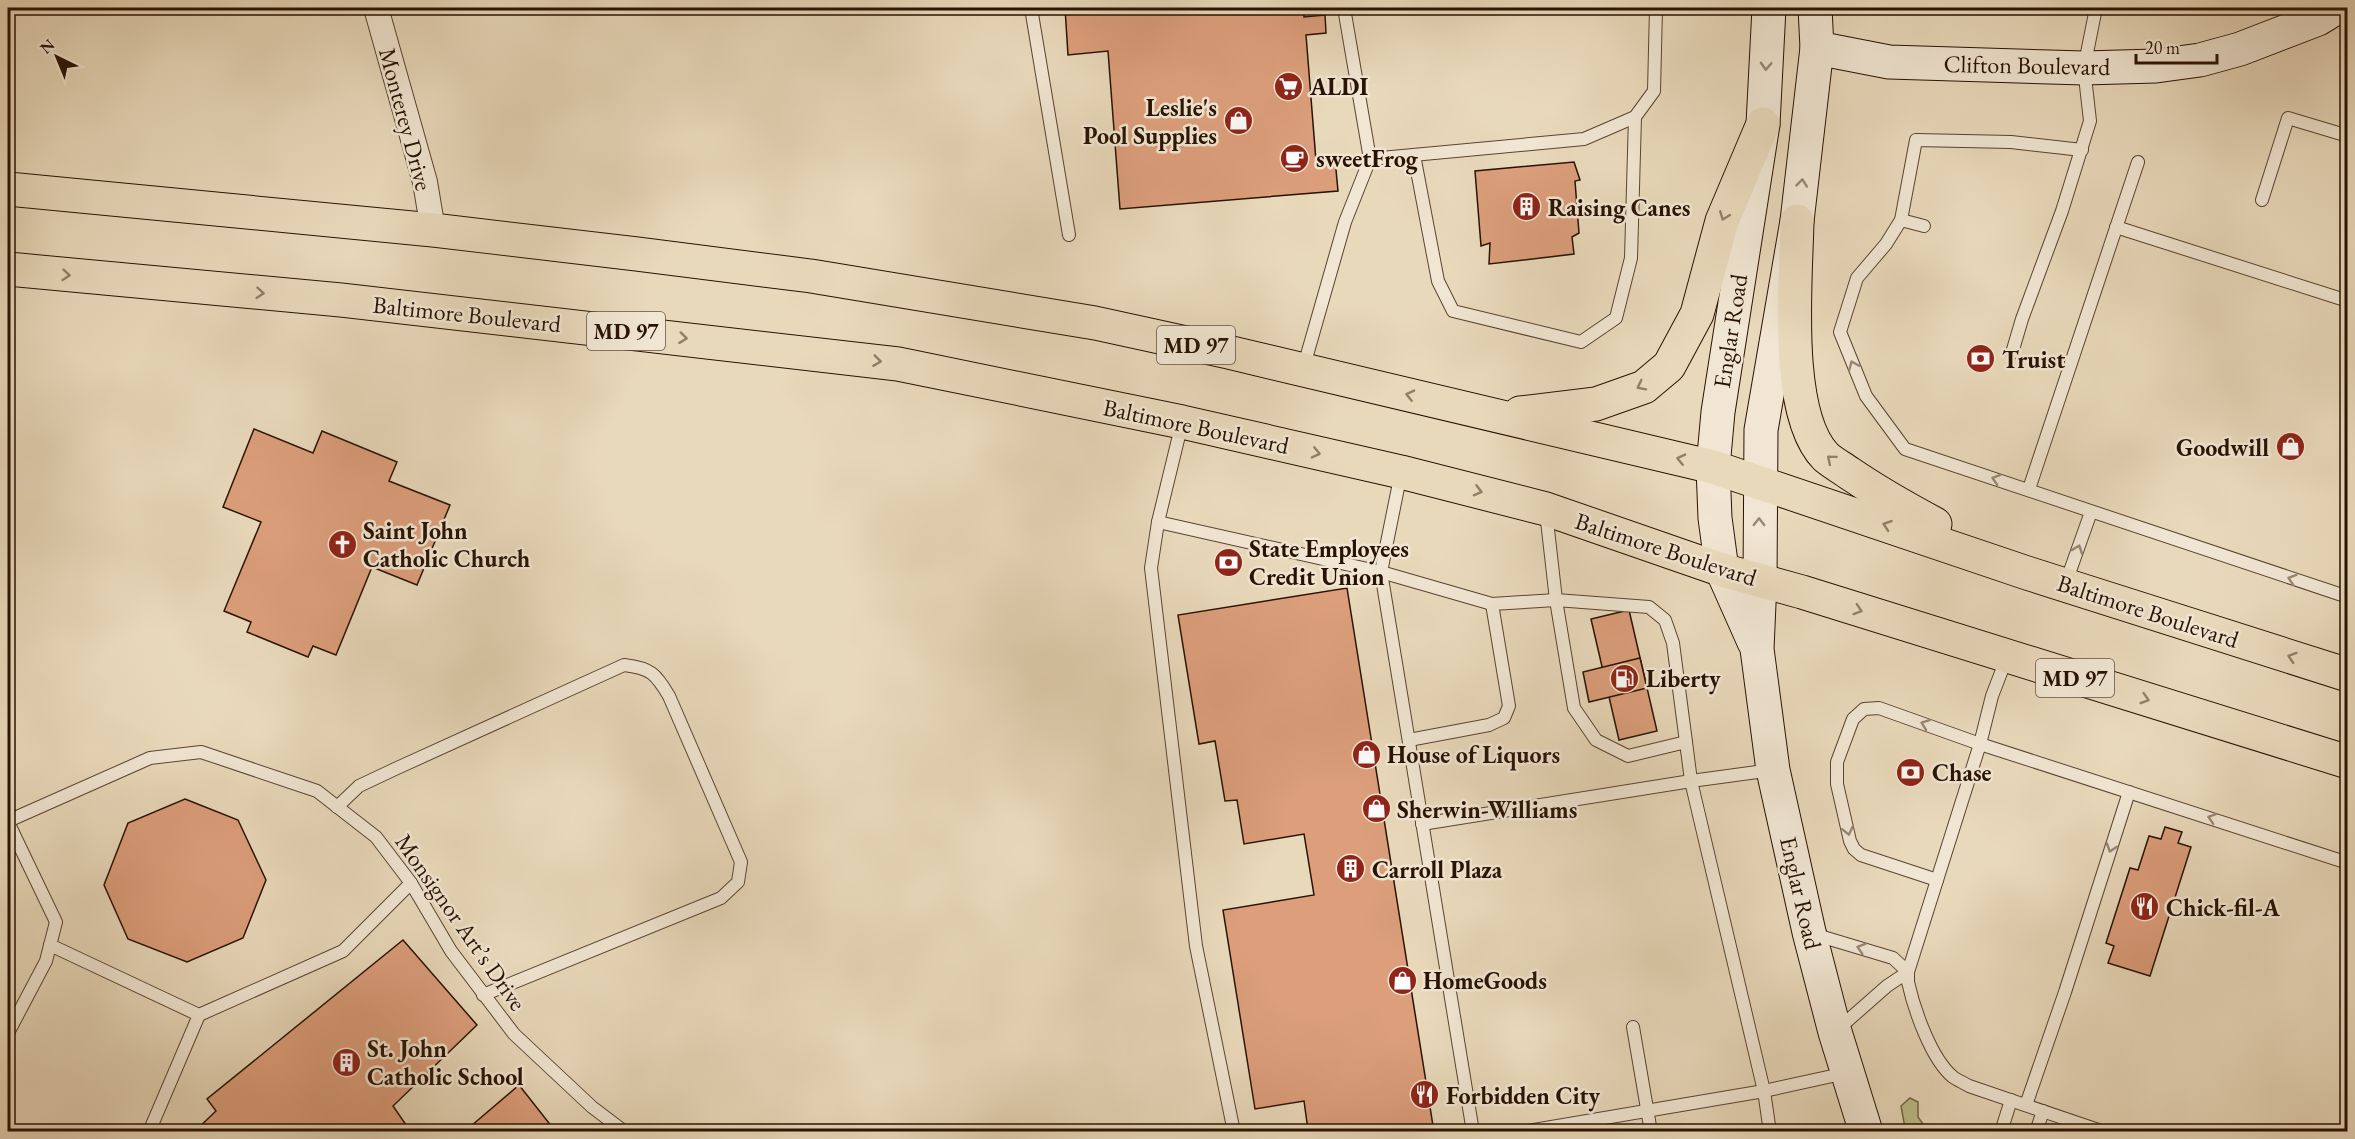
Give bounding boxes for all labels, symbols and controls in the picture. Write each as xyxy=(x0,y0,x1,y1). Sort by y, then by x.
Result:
north arrow xyxy=(27,27,87,87)
scale bar xyxy=(2136,27,2217,65)
text: N xyxy=(35,34,59,58)
text: 20 m xyxy=(2145,36,2180,59)
street label: Monterey Drive xyxy=(372,44,440,194)
street label: Clifton Boulevard xyxy=(1943,48,2112,82)
one-way arrow xyxy=(1760,61,1773,70)
supermarket icon: ALDI xyxy=(1273,70,1305,102)
place label: ALDI xyxy=(1309,71,1368,102)
place label: Leslie's Pool Supplies xyxy=(1083,92,1217,151)
shop icon: Leslie's Pool Supplies xyxy=(1222,105,1254,137)
cafe icon: sweetFrog xyxy=(1279,142,1311,174)
place label: sweetFrog xyxy=(1316,143,1419,175)
one-way arrow xyxy=(1795,179,1807,188)
building icon: Raising Canes xyxy=(1511,191,1543,223)
place label: Raising Canes xyxy=(1548,192,1690,224)
one-way arrow xyxy=(1719,210,1731,221)
one-way arrow xyxy=(61,268,70,281)
street label: Englar Road xyxy=(1706,271,1754,390)
one-way arrow xyxy=(255,286,264,299)
street label: Baltimore Boulevard xyxy=(371,289,564,339)
road number: MD 97 xyxy=(587,312,665,350)
road number: MD 97 xyxy=(1157,326,1235,364)
one-way arrow xyxy=(679,332,688,344)
bank icon: Truist xyxy=(1965,343,1997,375)
place label: Truist xyxy=(2002,344,2065,375)
one-way arrow xyxy=(873,354,882,367)
one-way arrow xyxy=(1849,360,1861,371)
one-way arrow xyxy=(1636,379,1647,391)
one-way arrow xyxy=(1405,389,1415,402)
street label: Baltimore Boulevard xyxy=(1100,391,1293,461)
shop icon: Goodwill xyxy=(2274,431,2306,463)
place label: Goodwill xyxy=(2176,432,2269,463)
one-way arrow xyxy=(1310,445,1320,458)
one-way arrow xyxy=(1676,453,1686,466)
one-way arrow xyxy=(1827,456,1838,467)
one-way arrow xyxy=(1991,473,2002,486)
one-way arrow xyxy=(1473,484,1483,497)
street label: Baltimore Boulevard xyxy=(1571,505,1762,593)
place label: Saint John Catholic Church xyxy=(363,515,531,574)
one-way arrow xyxy=(1753,518,1766,527)
one-way arrow xyxy=(1882,519,1893,532)
church icon: Saint John Catholic Church xyxy=(326,528,358,560)
place label: State Employees Credit Union xyxy=(1249,533,1409,592)
one-way arrow xyxy=(2070,544,2083,554)
bank icon: State Employees Credit Union xyxy=(1212,546,1244,578)
street label: Baltimore Boulevard xyxy=(2053,567,2244,655)
one-way arrow xyxy=(2287,574,2298,586)
one-way arrow xyxy=(1852,603,1863,615)
one-way arrow xyxy=(2287,652,2298,664)
road number: MD 97 xyxy=(2036,659,2114,697)
fuel station icon: Liberty xyxy=(1609,662,1641,694)
place label: Liberty xyxy=(1646,663,1721,695)
one-way arrow xyxy=(2139,692,2150,704)
one-way arrow xyxy=(1920,718,1931,731)
shop icon: House of Liquors xyxy=(1350,738,1382,770)
place label: House of Liquors xyxy=(1387,739,1560,771)
bank icon: Chase xyxy=(1895,756,1927,788)
place label: Chase xyxy=(1932,757,1992,788)
shop icon: Sherwin-Williams xyxy=(1360,793,1392,825)
place label: Sherwin-Williams xyxy=(1397,794,1577,825)
one-way arrow xyxy=(2207,813,2218,825)
one-way arrow xyxy=(1840,826,1853,836)
street label: Monsignor Art’s Drive xyxy=(388,828,534,1016)
street label: Englar Road xyxy=(1773,833,1829,953)
one-way arrow xyxy=(2106,842,2118,853)
building icon: Carroll Plaza xyxy=(1335,853,1367,885)
place label: Carroll Plaza xyxy=(1372,854,1503,885)
restaurant icon: Chick-fil-A xyxy=(2129,891,2161,923)
place label: Chick-fil-A xyxy=(2166,892,2280,923)
one-way arrow xyxy=(1856,943,1867,955)
shop icon: HomeGoods xyxy=(1386,964,1418,996)
place label: HomeGoods xyxy=(1423,965,1547,996)
place label: St. John Catholic School xyxy=(367,1033,524,1092)
building icon: St. John Catholic School xyxy=(330,1046,362,1078)
restaurant icon: Forbidden City xyxy=(1409,1079,1441,1111)
place label: Forbidden City xyxy=(1446,1080,1601,1112)

